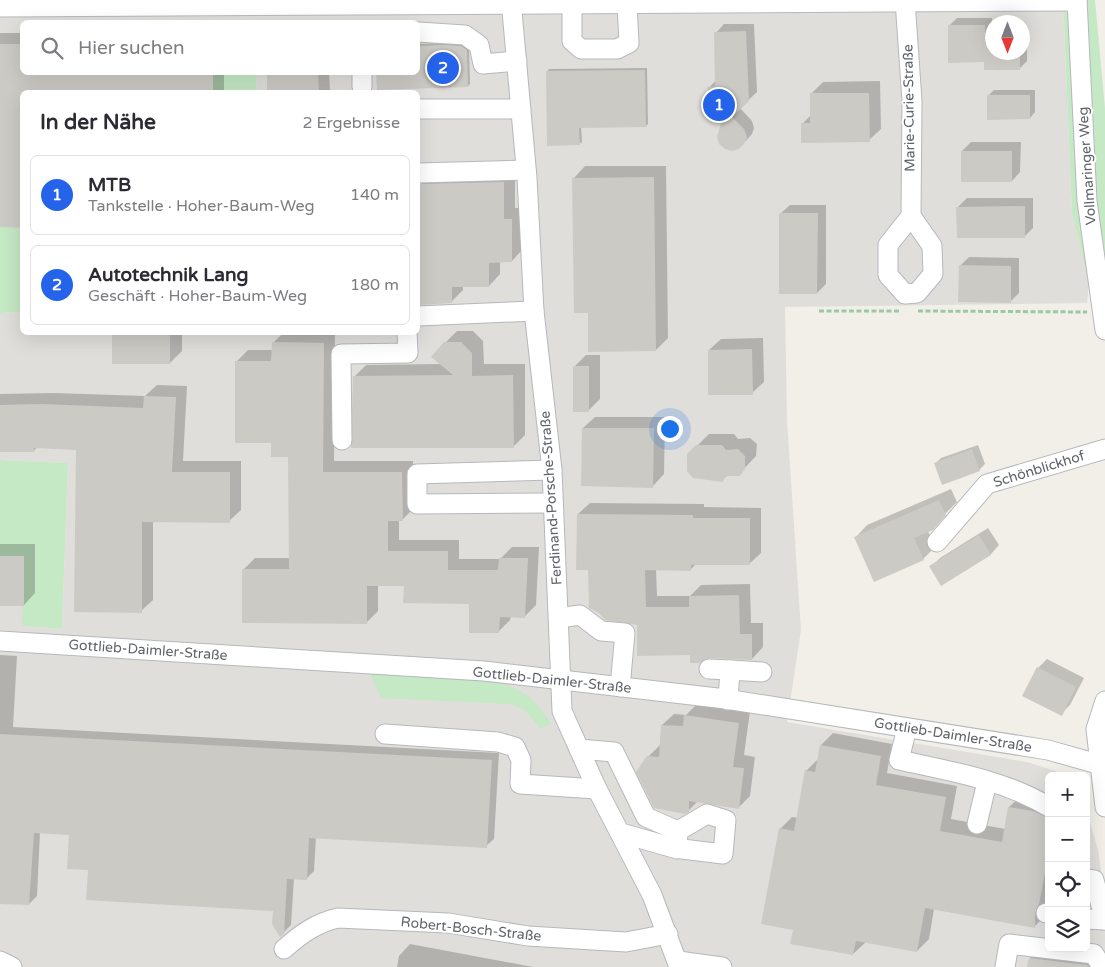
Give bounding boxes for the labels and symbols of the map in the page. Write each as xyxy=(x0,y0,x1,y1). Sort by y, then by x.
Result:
north arrow xyxy=(985,15,1030,60)
street label: Marie-Curie-Straße xyxy=(899,44,919,172)
pin: 2 xyxy=(427,49,459,87)
pin: 1 xyxy=(703,86,735,124)
street label: Vollmaringer Weg xyxy=(1074,106,1100,226)
street label: Ferdinand-Porsche-Straße xyxy=(536,410,566,586)
your location xyxy=(657,416,683,442)
street label: Schönblickhof xyxy=(991,447,1087,491)
street label: Gottlieb-Daimler-Straße xyxy=(68,636,228,664)
street label: Gottlieb-Daimler-Straße xyxy=(472,663,632,697)
street label: Gottlieb-Daimler-Straße xyxy=(873,714,1033,756)
street label: Robert-Bosch-Straße xyxy=(400,913,542,945)

